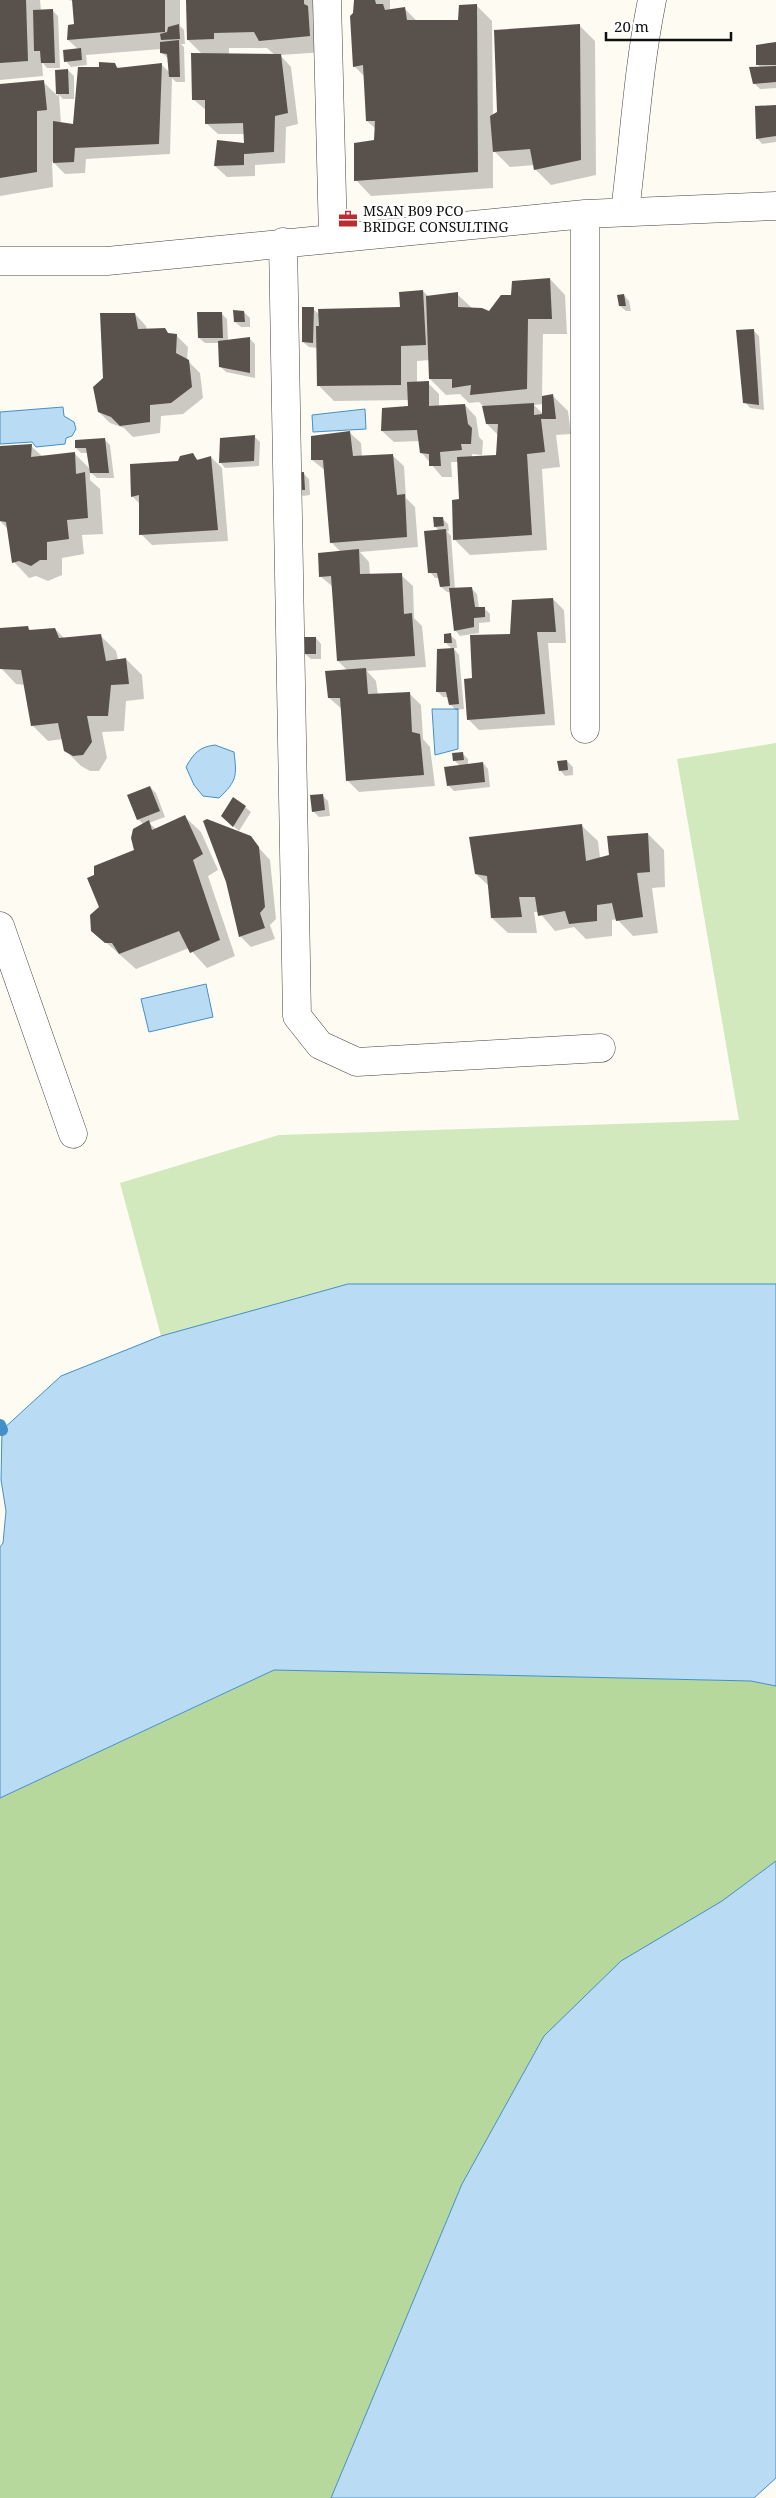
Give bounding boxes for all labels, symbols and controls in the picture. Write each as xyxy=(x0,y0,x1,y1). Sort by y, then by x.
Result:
scale bar xyxy=(606,10,731,42)
text: 20 m xyxy=(614,16,649,36)
place label: MSAN B09 PCO BRIDGE CONSULTING xyxy=(363,201,508,236)
office icon: MSAN B09 PCO BRIDGE CONSULTING xyxy=(337,208,359,230)

